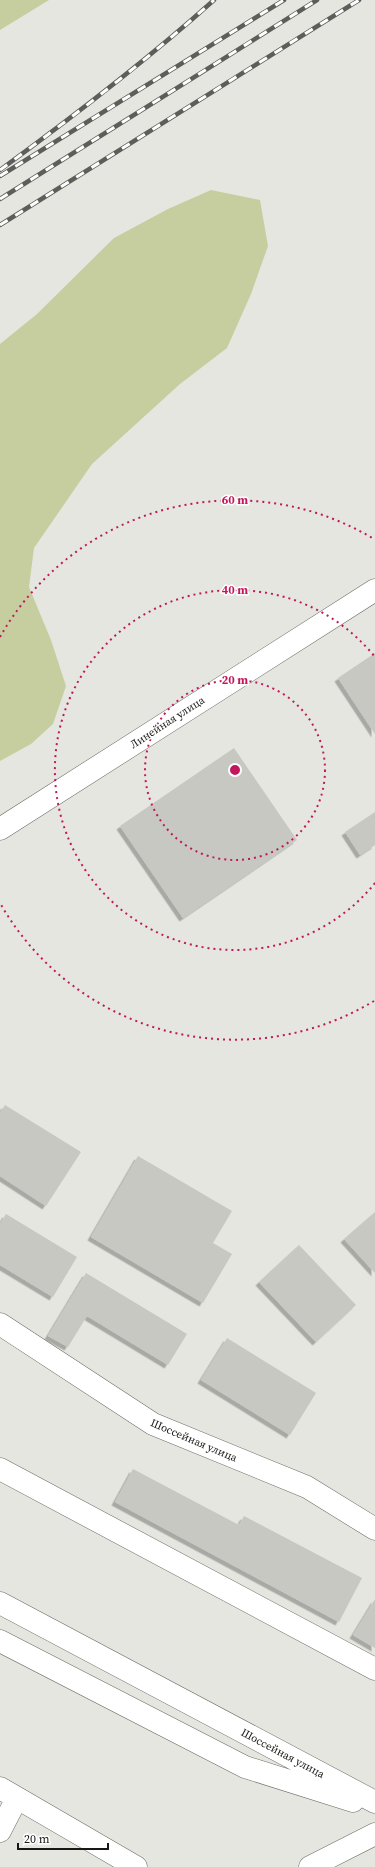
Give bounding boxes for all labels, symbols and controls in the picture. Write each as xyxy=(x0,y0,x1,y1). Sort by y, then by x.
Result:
text: 60 m xyxy=(222,492,248,508)
text: 40 m xyxy=(222,582,248,598)
text: 20 m xyxy=(222,672,248,688)
street label: Линейная улица xyxy=(127,692,208,752)
centre of rings xyxy=(228,763,242,777)
street label: Шоссейная улица xyxy=(148,1415,240,1466)
street label: Шоссейная улица xyxy=(238,1725,328,1782)
scale bar xyxy=(18,1825,108,1851)
text: 20 m xyxy=(24,1831,50,1847)

